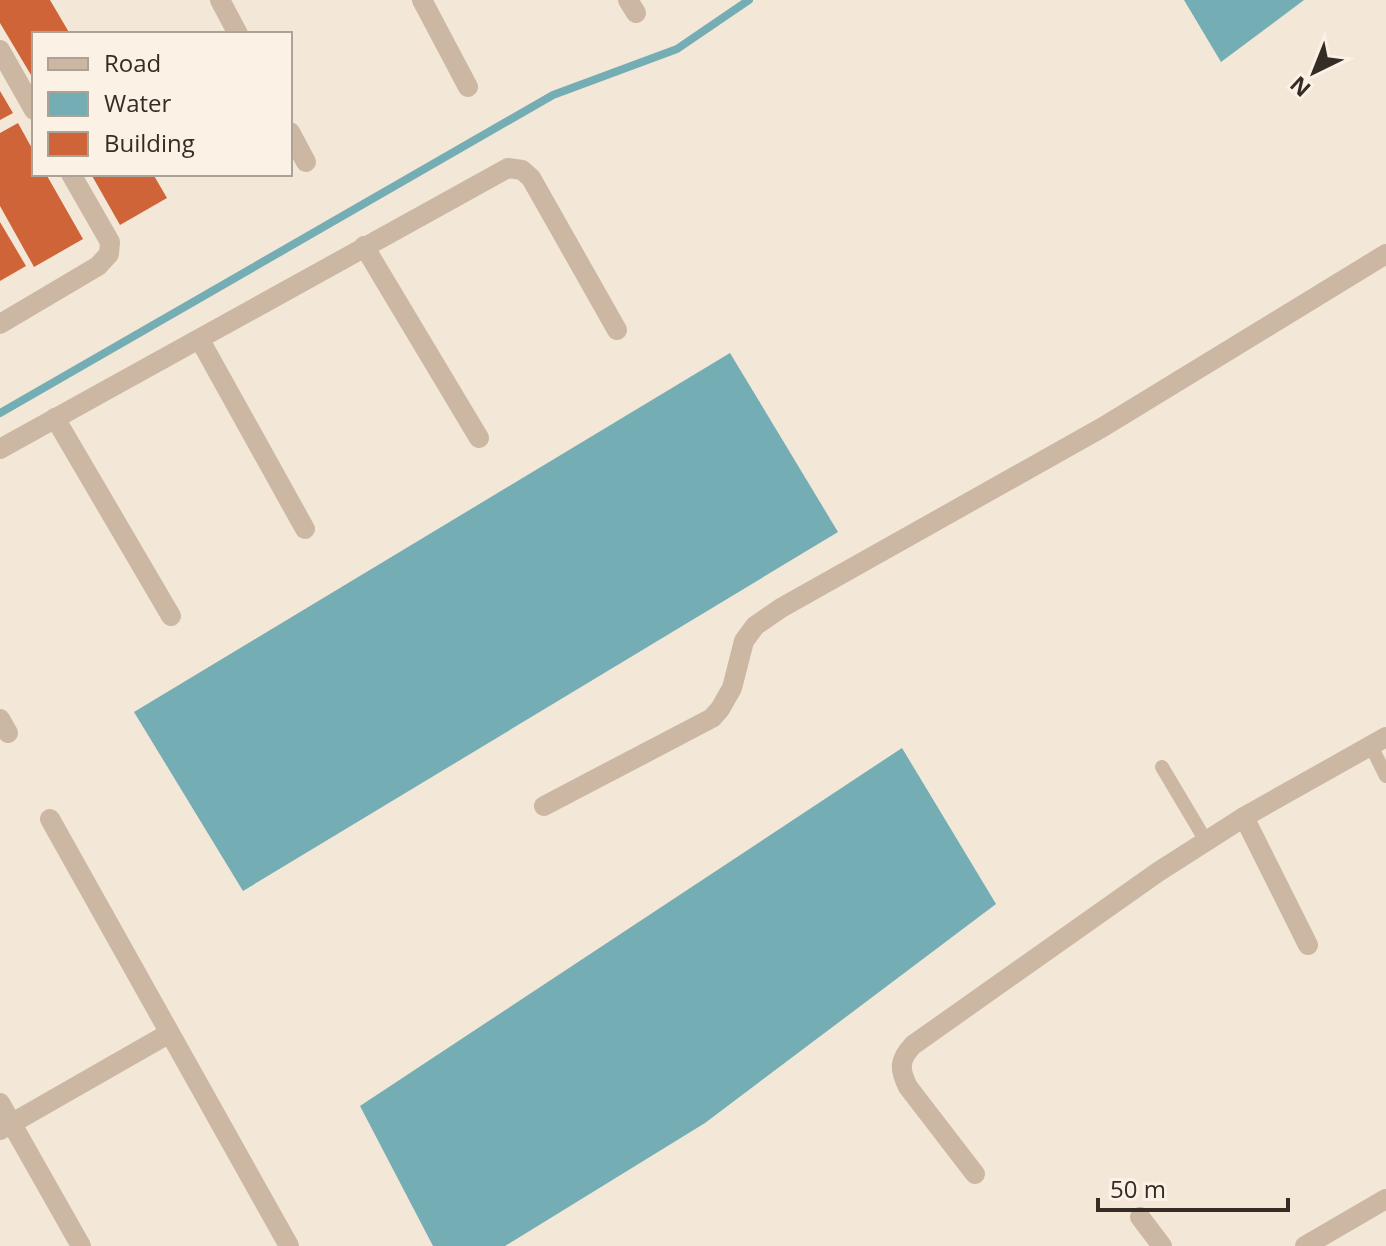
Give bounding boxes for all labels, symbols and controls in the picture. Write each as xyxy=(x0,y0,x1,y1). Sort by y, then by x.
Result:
legend xyxy=(32,32,292,176)
north arrow xyxy=(1274,32,1354,112)
text: Road xyxy=(104,46,161,79)
text: N xyxy=(1283,70,1316,104)
text: Water xyxy=(104,86,172,119)
text: Building xyxy=(104,126,195,159)
scale bar xyxy=(1098,1162,1288,1212)
text: 50 m xyxy=(1110,1172,1166,1205)

